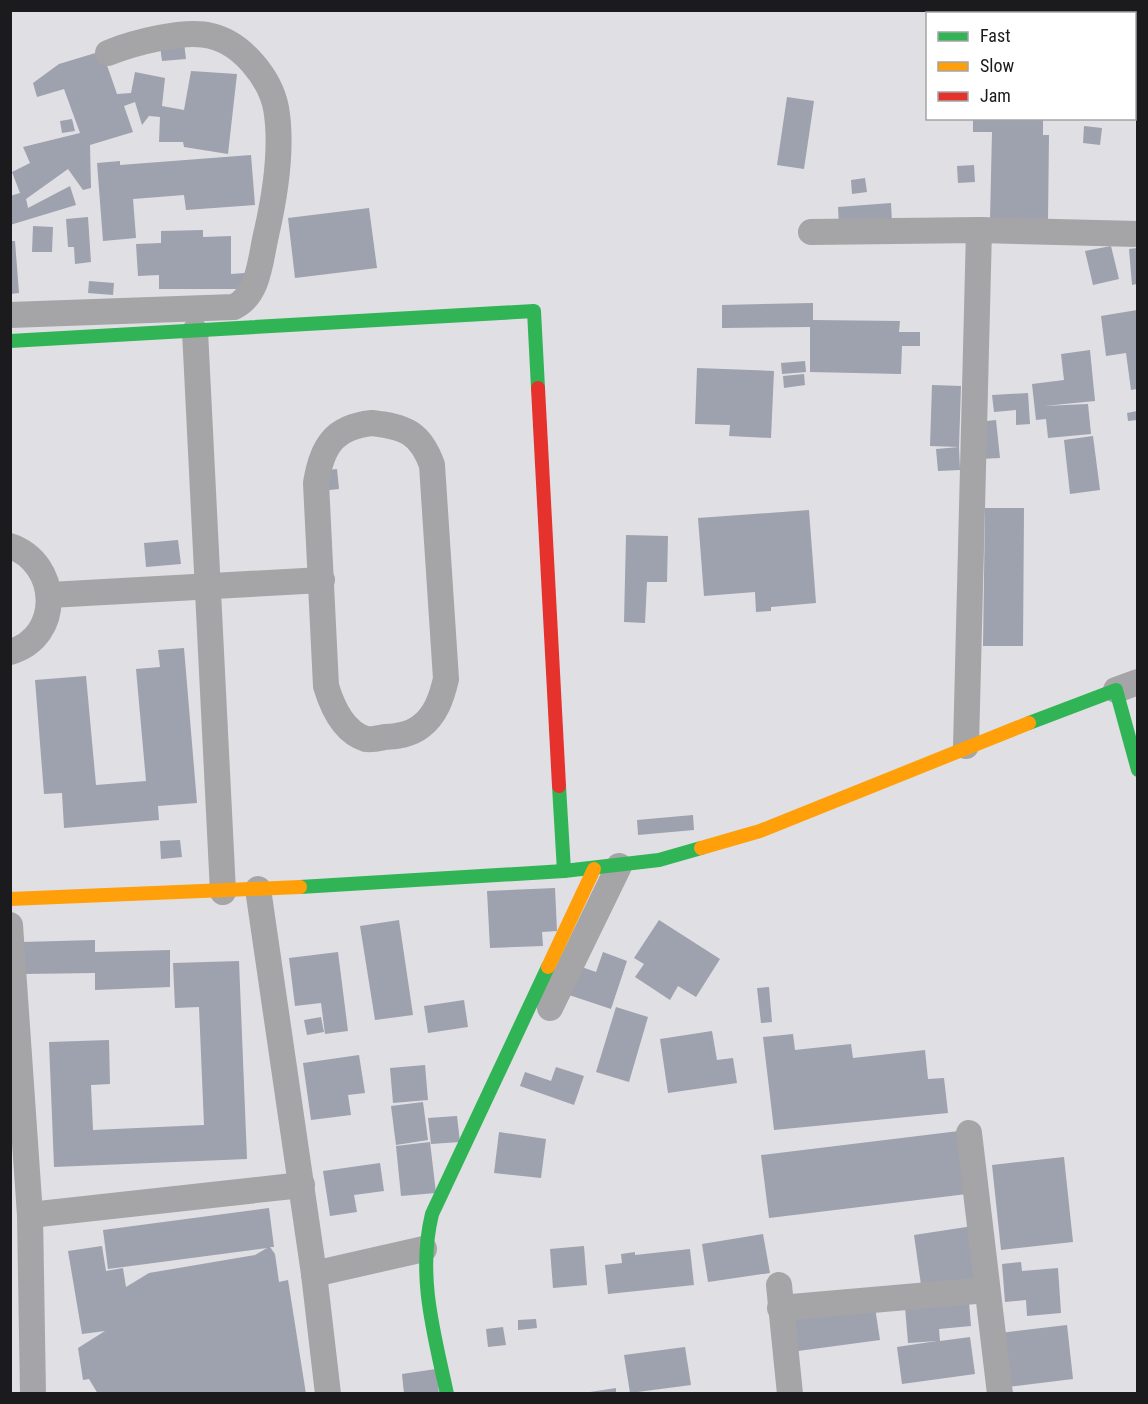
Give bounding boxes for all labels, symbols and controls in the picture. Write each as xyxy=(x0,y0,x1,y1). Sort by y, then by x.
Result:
legend xyxy=(926,12,1136,120)
text: Fast xyxy=(980,25,1011,46)
text: Slow xyxy=(980,55,1015,76)
text: Jam xyxy=(980,85,1011,106)

